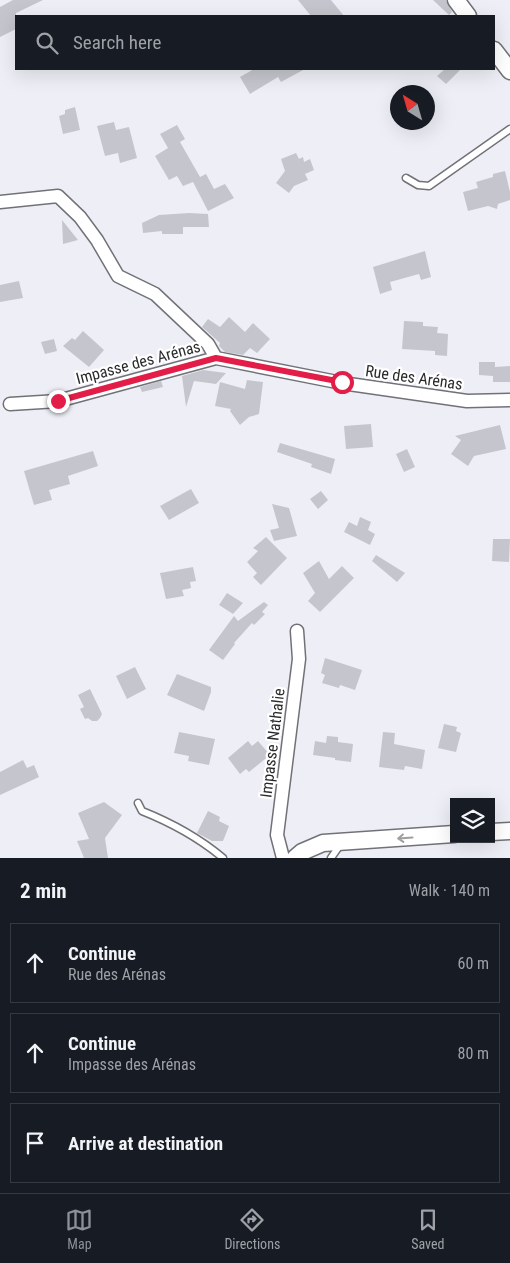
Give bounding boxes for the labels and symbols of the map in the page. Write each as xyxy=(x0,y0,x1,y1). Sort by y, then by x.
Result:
north arrow xyxy=(390,85,435,130)
street label: Impasse des Arénas xyxy=(74,337,202,388)
street label: Rue des Arénas xyxy=(364,361,464,394)
route start xyxy=(331,371,354,394)
route end xyxy=(47,390,70,413)
street label: Impasse Nathalie xyxy=(256,687,289,799)
one-way arrow xyxy=(397,833,413,842)

